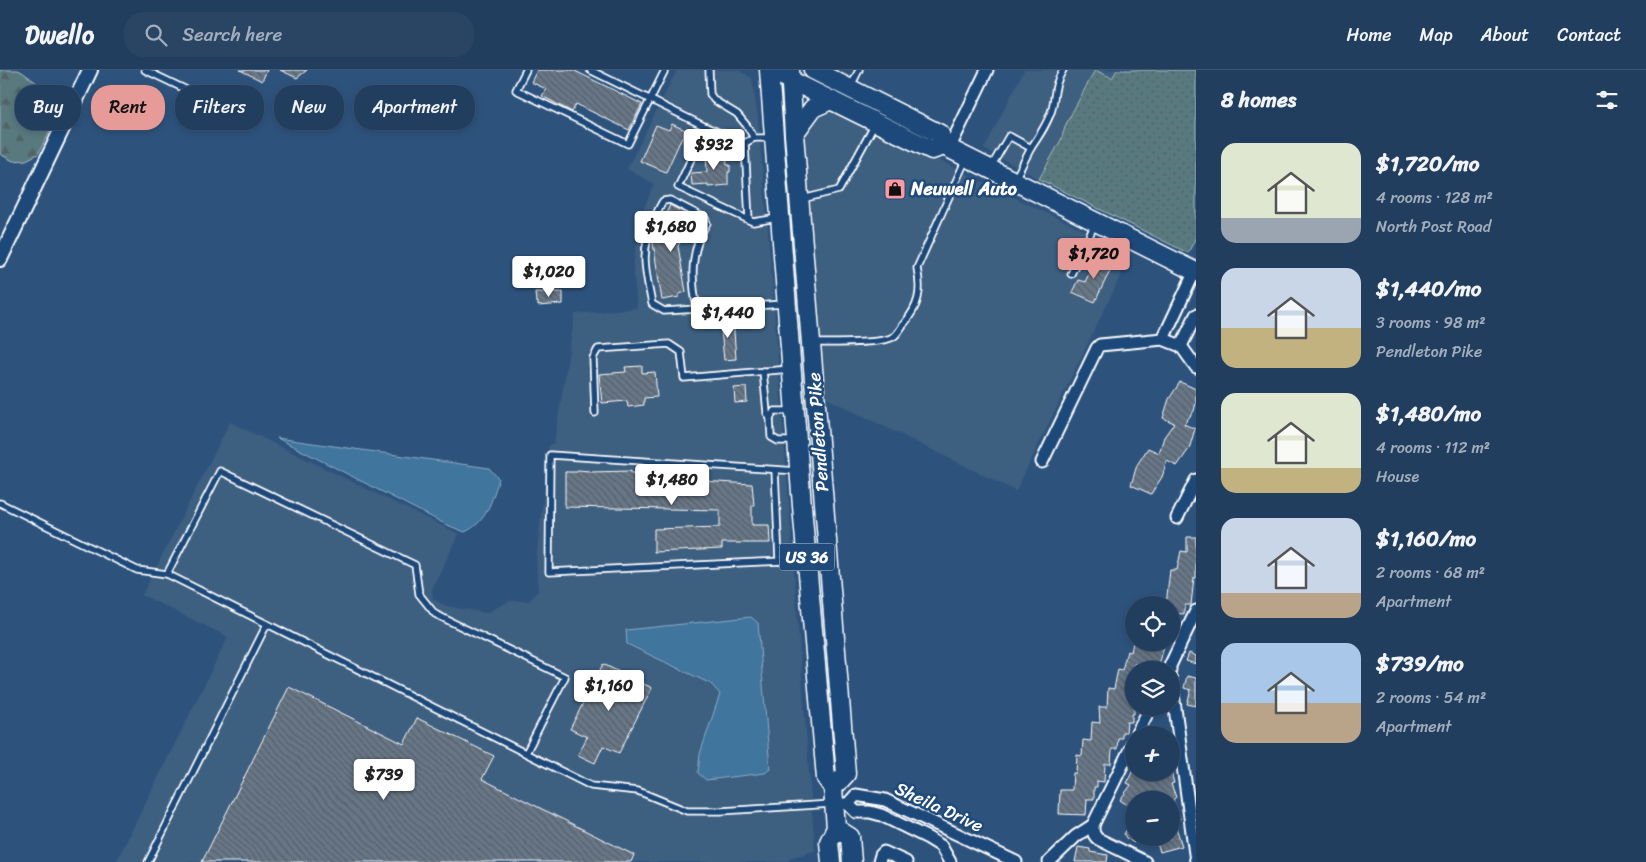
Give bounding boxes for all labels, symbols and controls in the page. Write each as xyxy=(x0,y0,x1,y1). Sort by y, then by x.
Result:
search box xyxy=(124,12,474,57)
text: Dwello xyxy=(25,14,94,56)
text: Search here xyxy=(182,18,282,51)
text: Home xyxy=(1347,19,1392,51)
text: Map xyxy=(1420,19,1453,51)
text: About xyxy=(1481,19,1529,51)
text: Contact xyxy=(1557,19,1621,51)
icon: search xyxy=(142,21,170,49)
text: 8 homes xyxy=(1221,81,1296,119)
chip: Buy xyxy=(15,85,81,130)
chip: Rent xyxy=(91,85,165,130)
chip: Filters xyxy=(175,85,264,130)
chip: New xyxy=(274,85,344,130)
chip: Apartment xyxy=(354,85,475,130)
icon: filters xyxy=(1593,86,1621,114)
pin: $932 xyxy=(684,128,744,171)
text: $932 xyxy=(695,130,733,159)
text: $1,720/mo xyxy=(1376,145,1479,183)
icon: home xyxy=(1261,163,1321,223)
place label: Neuwell Auto xyxy=(910,173,1018,205)
shop icon: Neuwell Auto xyxy=(883,177,907,201)
text: 4 rooms · 128 m² xyxy=(1376,183,1493,212)
pin: $1,680 xyxy=(630,210,712,253)
text: $1,680 xyxy=(646,212,696,241)
text: North Post Road xyxy=(1376,212,1491,241)
pin: $1,720 xyxy=(1053,238,1135,280)
text: $1,720 xyxy=(1069,239,1119,268)
pin: $1,020 xyxy=(508,256,590,298)
text: $1,020 xyxy=(523,257,575,286)
text: $1,440/mo xyxy=(1376,270,1482,308)
icon: home xyxy=(1261,288,1321,348)
pin: $1,440 xyxy=(687,296,769,339)
text: $1,440 xyxy=(702,298,754,327)
text: 3 rooms · 98 m² xyxy=(1376,308,1485,337)
text: Pendleton Pike xyxy=(1376,337,1482,366)
street label: Pendleton Pike xyxy=(798,371,838,493)
text: $1,480/mo xyxy=(1376,395,1481,433)
icon: home xyxy=(1261,413,1321,473)
text: 4 rooms · 112 m² xyxy=(1376,433,1490,462)
text: House xyxy=(1376,462,1419,491)
pin: $1,480 xyxy=(631,464,713,506)
text: $1,480 xyxy=(646,465,698,494)
text: $1,160/mo xyxy=(1376,520,1476,558)
icon: home xyxy=(1261,538,1321,598)
road number: US 36 xyxy=(780,544,834,571)
text: 2 rooms · 68 m² xyxy=(1376,558,1485,587)
text: Apartment xyxy=(1376,587,1452,616)
map controls xyxy=(1125,596,1180,846)
button: locate xyxy=(1125,596,1180,651)
text: $739/mo xyxy=(1376,645,1464,683)
button: layers xyxy=(1125,661,1180,716)
icon: home xyxy=(1261,663,1321,723)
pin: $1,160 xyxy=(568,670,650,712)
text: $1,160 xyxy=(585,671,633,700)
text: 2 rooms · 54 m² xyxy=(1376,683,1486,712)
text: Apartment xyxy=(1376,712,1452,741)
button: + xyxy=(1125,726,1180,781)
pin: $739 xyxy=(354,758,414,801)
text: $739 xyxy=(365,760,403,789)
street label: Sheila Drive xyxy=(889,773,989,841)
button: − xyxy=(1125,791,1180,846)

